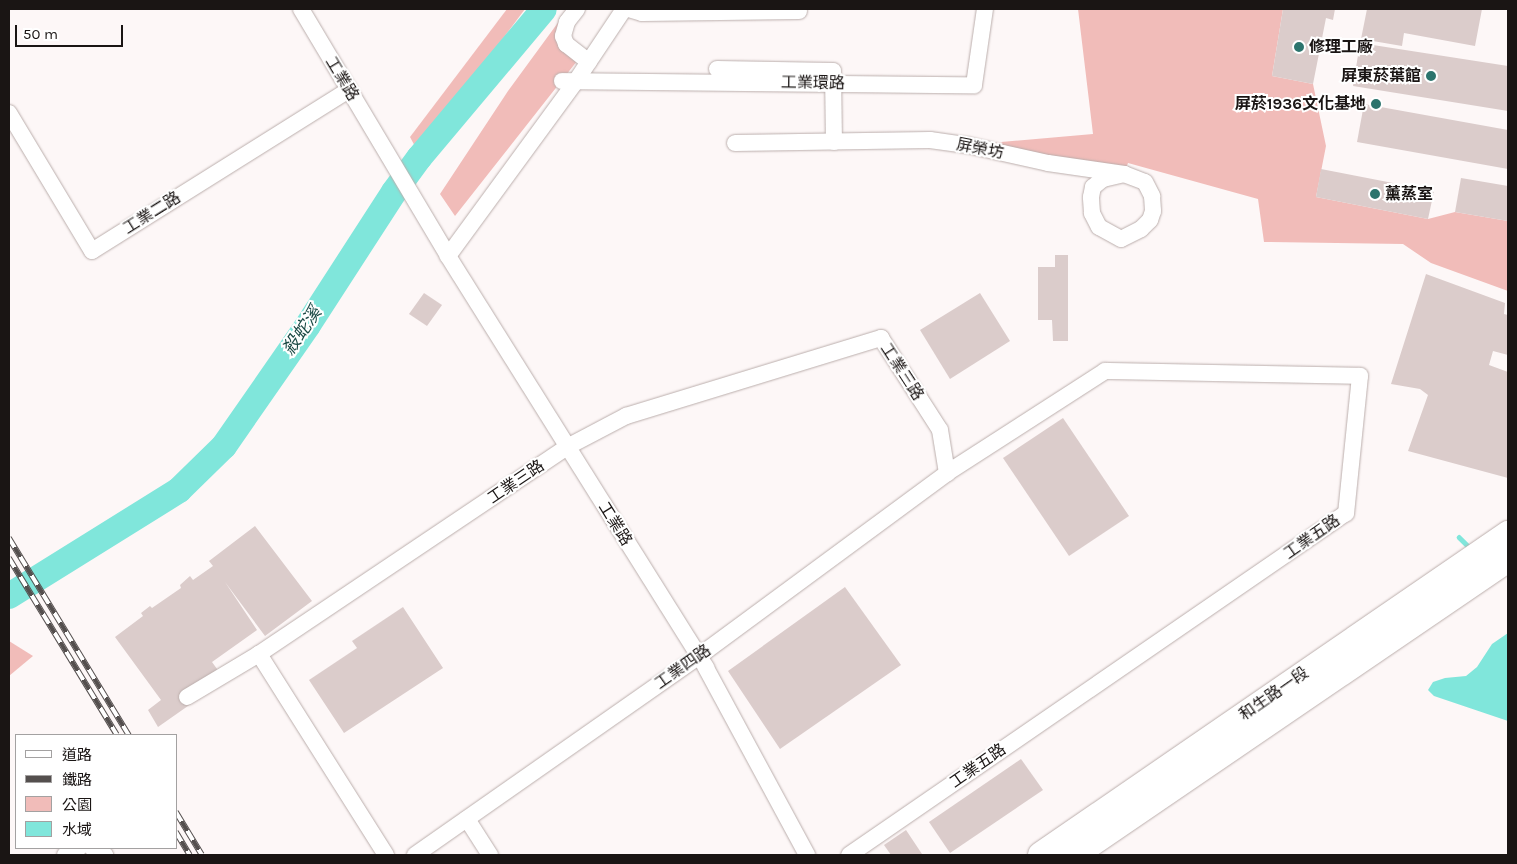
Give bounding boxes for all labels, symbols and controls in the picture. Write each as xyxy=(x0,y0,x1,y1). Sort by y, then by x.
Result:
scale bar xyxy=(18,15,125,47)
text: 50 m xyxy=(23,25,58,43)
place label: 修理工廠 xyxy=(1309,37,1373,57)
marker: 修理工廠 xyxy=(1293,41,1305,53)
street label: 工業路 xyxy=(321,53,363,105)
place label: 屏東菸葉館 xyxy=(1341,66,1421,86)
marker: 屏東菸葉館 xyxy=(1425,70,1437,82)
street label: 工業環路 xyxy=(781,73,845,93)
place label: 屏菸1936文化基地 xyxy=(1235,94,1366,114)
marker: 屏菸1936文化基地 xyxy=(1370,98,1382,110)
street label: 屏榮坊 xyxy=(955,135,1005,163)
place label: 薰蒸室 xyxy=(1385,184,1433,204)
street label: 工業二路 xyxy=(120,188,184,238)
marker: 薰蒸室 xyxy=(1369,188,1381,200)
water label: 殺蛇溪 xyxy=(278,303,326,359)
street label: 工業三路 xyxy=(877,340,927,404)
street label: 工業三路 xyxy=(484,456,548,508)
street label: 工業路 xyxy=(594,499,636,549)
street label: 工業五路 xyxy=(1280,511,1344,563)
street label: 工業四路 xyxy=(651,641,715,693)
street label: 和生路一段 xyxy=(1236,663,1312,725)
legend xyxy=(15,734,178,849)
street label: 工業五路 xyxy=(946,740,1010,792)
text: 道路 xyxy=(62,746,92,764)
text: 鐵路 xyxy=(62,771,92,789)
text: 公園 xyxy=(62,796,92,814)
text: 水域 xyxy=(62,821,92,839)

